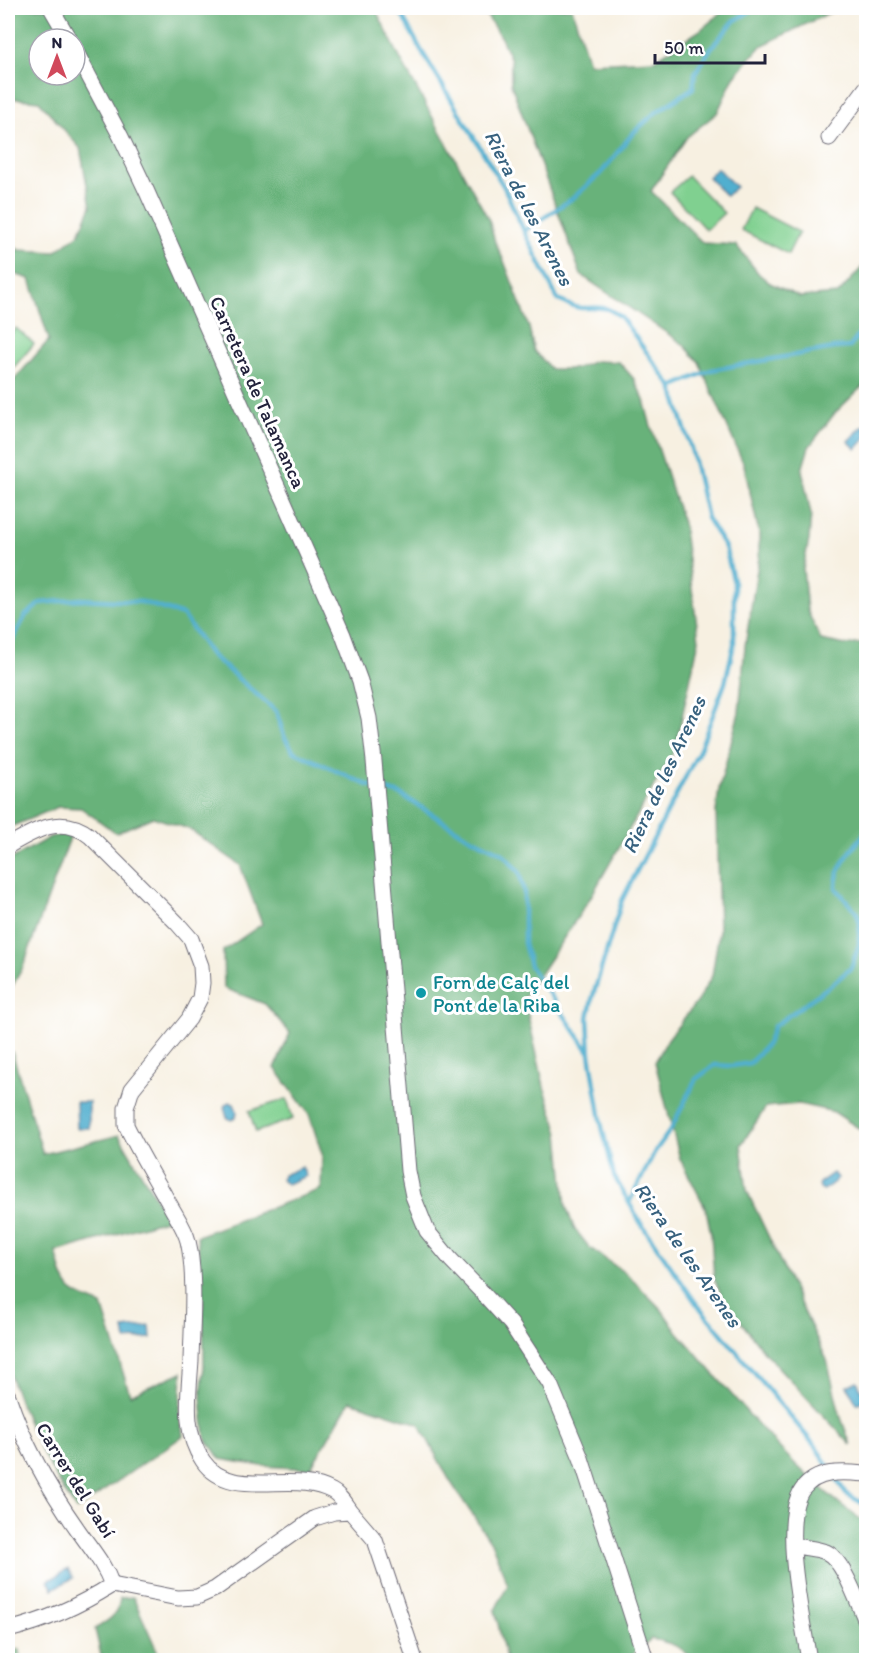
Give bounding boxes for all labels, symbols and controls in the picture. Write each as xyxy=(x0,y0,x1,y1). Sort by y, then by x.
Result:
north arrow xyxy=(27,27,87,87)
scale bar xyxy=(655,27,764,65)
text: N xyxy=(52,33,62,52)
text: 50 m xyxy=(664,37,704,59)
water label: Riera de les Arenes xyxy=(480,126,580,291)
street label: Carretera de Talamanca xyxy=(205,292,311,492)
water label: Riera de les Arenes xyxy=(616,691,712,857)
place label: Forn de Calç del Pont de la Riba xyxy=(433,970,570,1017)
marker: Forn de Calç del Pont de la Riba xyxy=(414,986,428,1000)
water label: Riera de les Arenes xyxy=(629,1178,749,1333)
street label: Carrer del Gabí xyxy=(31,1418,121,1542)

